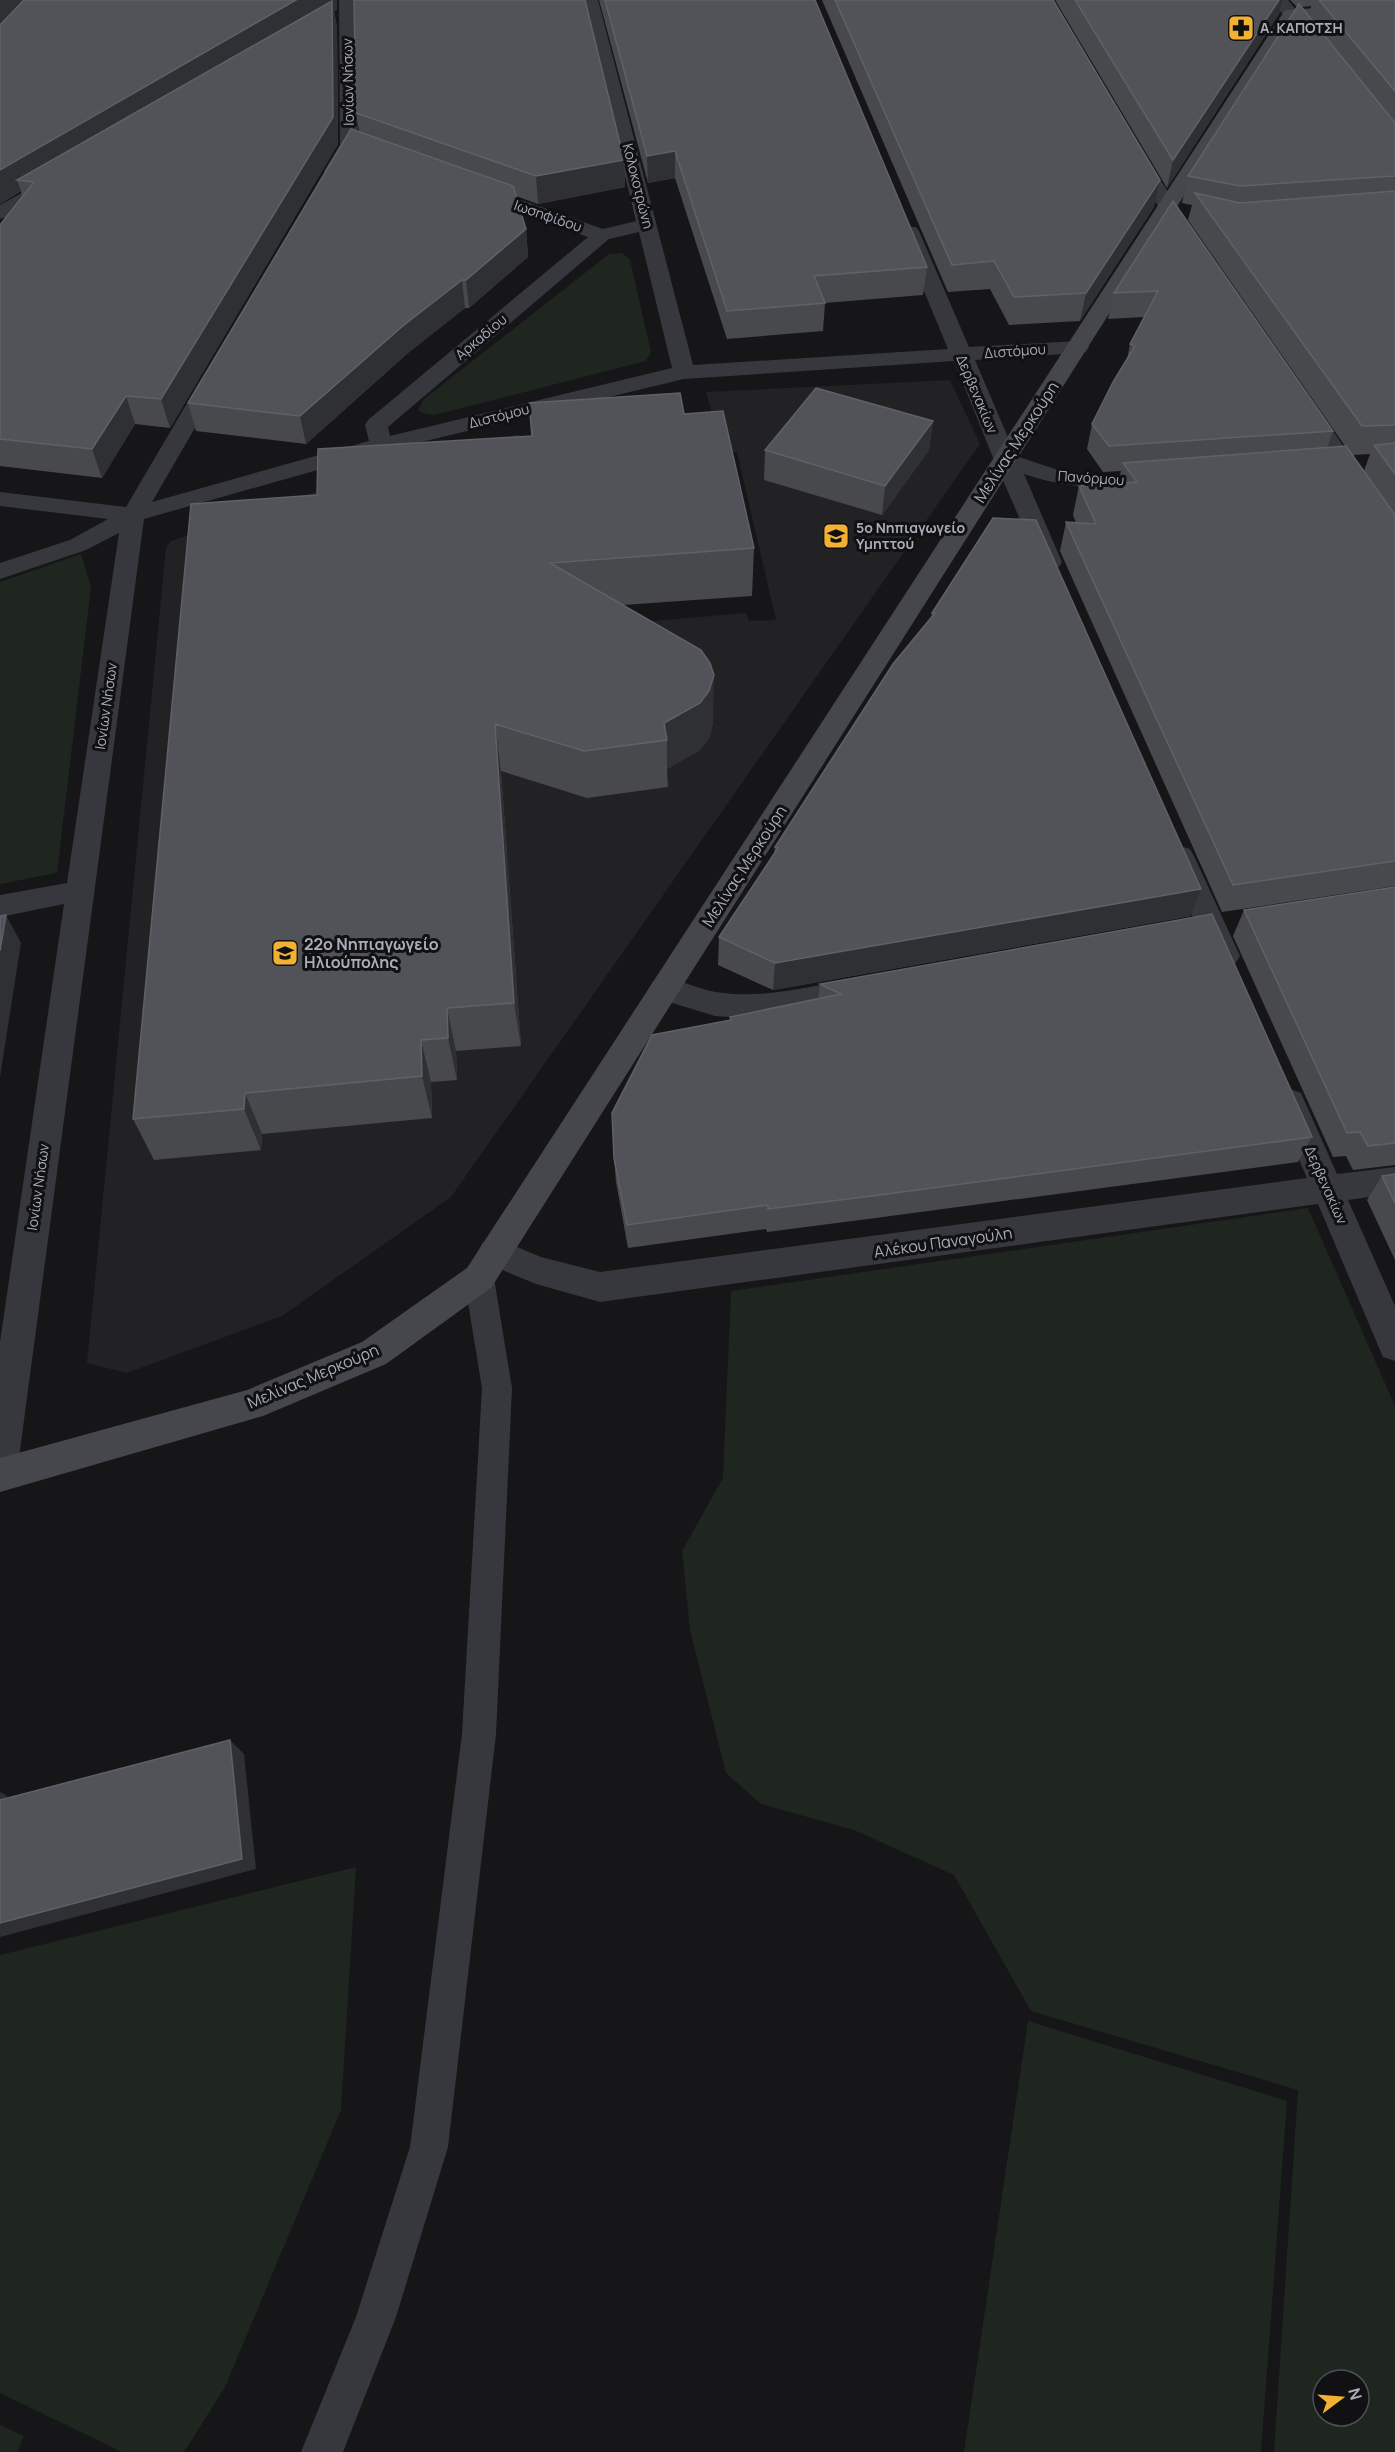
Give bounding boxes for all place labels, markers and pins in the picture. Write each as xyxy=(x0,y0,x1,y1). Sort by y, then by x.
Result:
pharmacy icon: Α. ΚΑΠΟΤΣΗ xyxy=(1226,13,1256,43)
place label: Α. ΚΑΠΟΤΣΗ xyxy=(1260,18,1343,37)
place label: 5ο Νηπιαγωγείο Υμηττού xyxy=(856,518,966,553)
school or university icon: 5ο Νηπιαγωγείο Υμηττού xyxy=(821,521,851,551)
place label: 22ο Νηπιαγωγείο Ηλιούπολης xyxy=(304,933,439,973)
school or university icon: 22ο Νηπιαγωγείο Ηλιούπολης xyxy=(270,938,300,968)

